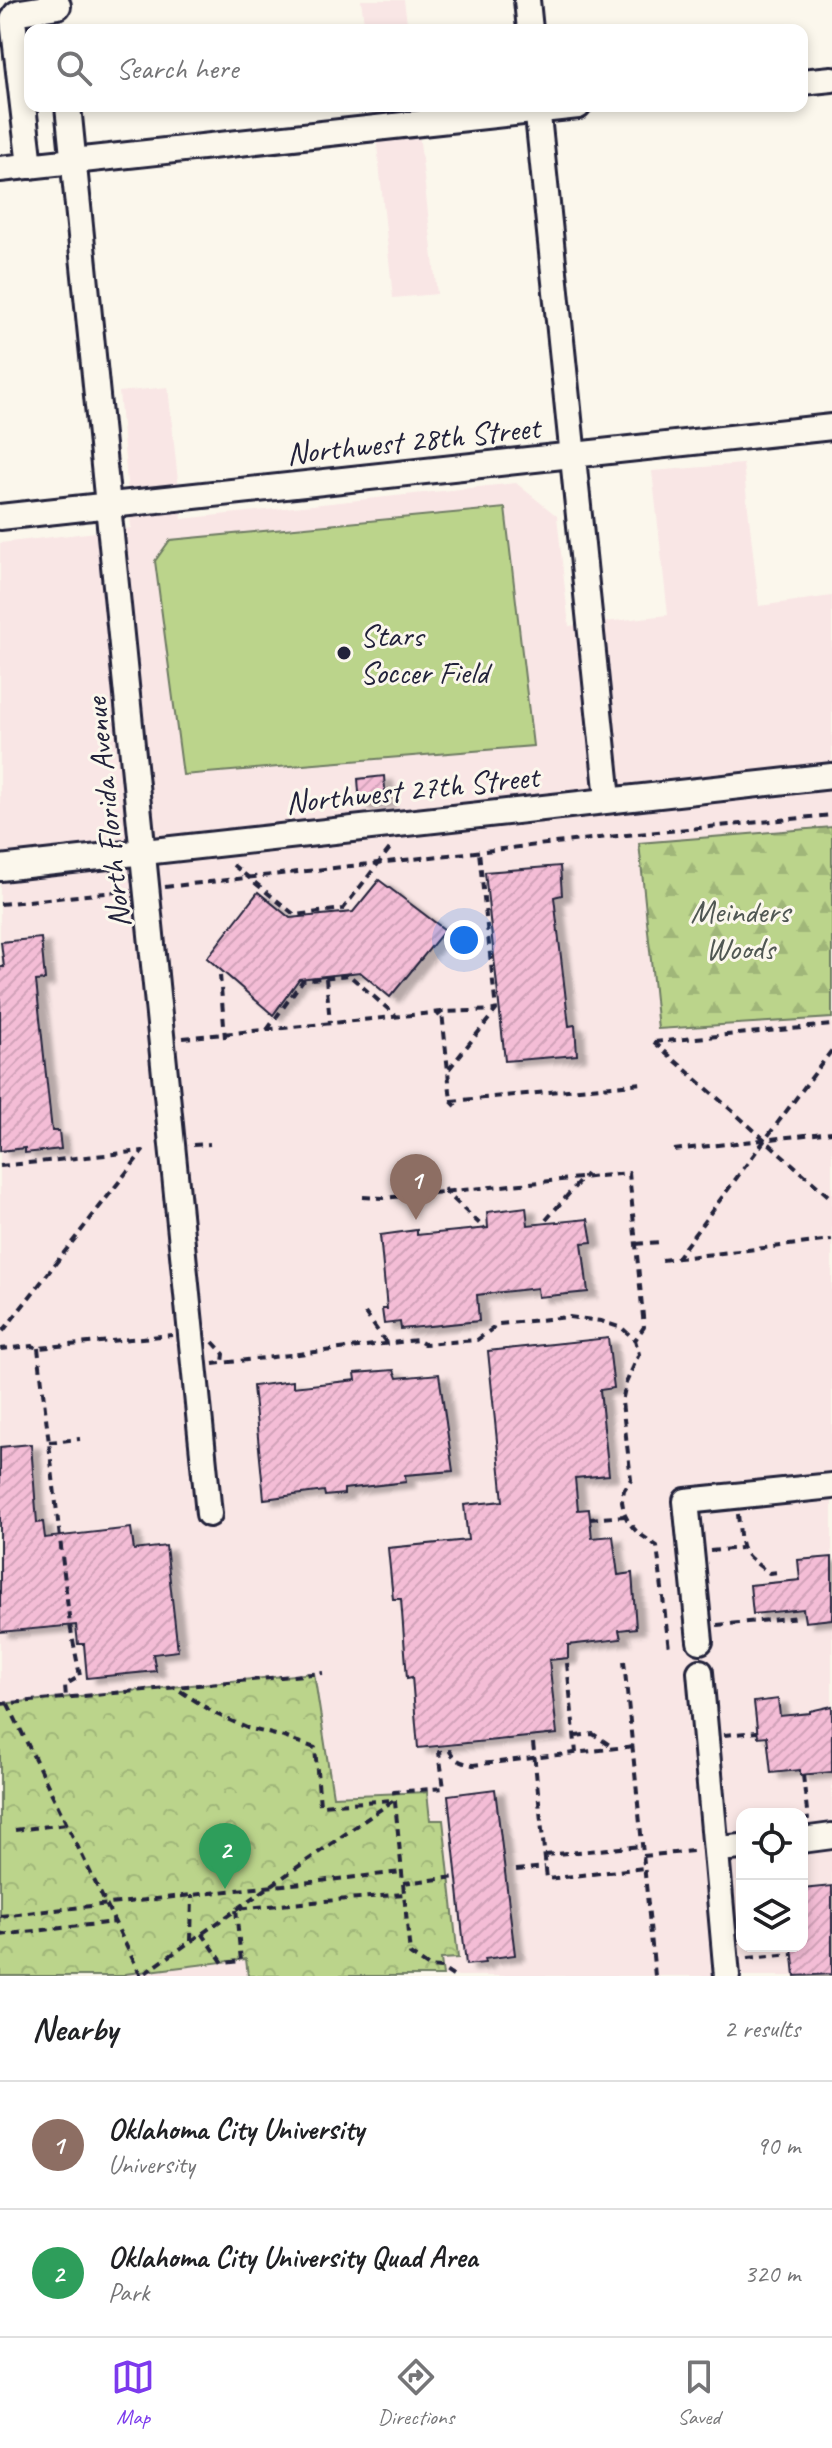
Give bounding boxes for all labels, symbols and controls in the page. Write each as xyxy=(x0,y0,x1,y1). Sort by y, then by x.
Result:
search box xyxy=(24,24,808,112)
icon: search xyxy=(52,46,96,90)
text: Search here xyxy=(116,49,238,87)
street label: Northwest 28th Street xyxy=(285,406,545,474)
place label: Stars Soccer Field xyxy=(360,615,493,693)
marker: Stars Soccer Field xyxy=(335,644,353,662)
street label: North Florida Avenue xyxy=(75,693,140,930)
street label: Northwest 27th Street xyxy=(284,755,544,823)
park label: Meinders Woods xyxy=(690,891,793,969)
your location xyxy=(444,920,484,960)
pin: 1 xyxy=(390,1154,442,1220)
map controls xyxy=(736,1808,808,1952)
button: locate xyxy=(736,1808,808,1880)
pin: 2 xyxy=(199,1823,251,1889)
button: layers xyxy=(736,1880,808,1952)
text: Nearby xyxy=(32,2007,118,2050)
text: 2 results xyxy=(724,2012,800,2045)
text: Oklahoma City University xyxy=(108,2110,364,2148)
text: 1 xyxy=(52,2129,64,2162)
text: 90 m xyxy=(756,2129,800,2162)
text: University xyxy=(108,2148,195,2181)
text: Oklahoma City University Quad Area xyxy=(108,2238,478,2276)
text: 2 xyxy=(52,2257,64,2290)
text: 320 m xyxy=(744,2257,800,2290)
text: Park xyxy=(108,2276,149,2309)
tab: Map xyxy=(111,2355,155,2431)
tab: Directions xyxy=(378,2355,454,2431)
tab: Saved xyxy=(677,2355,721,2431)

